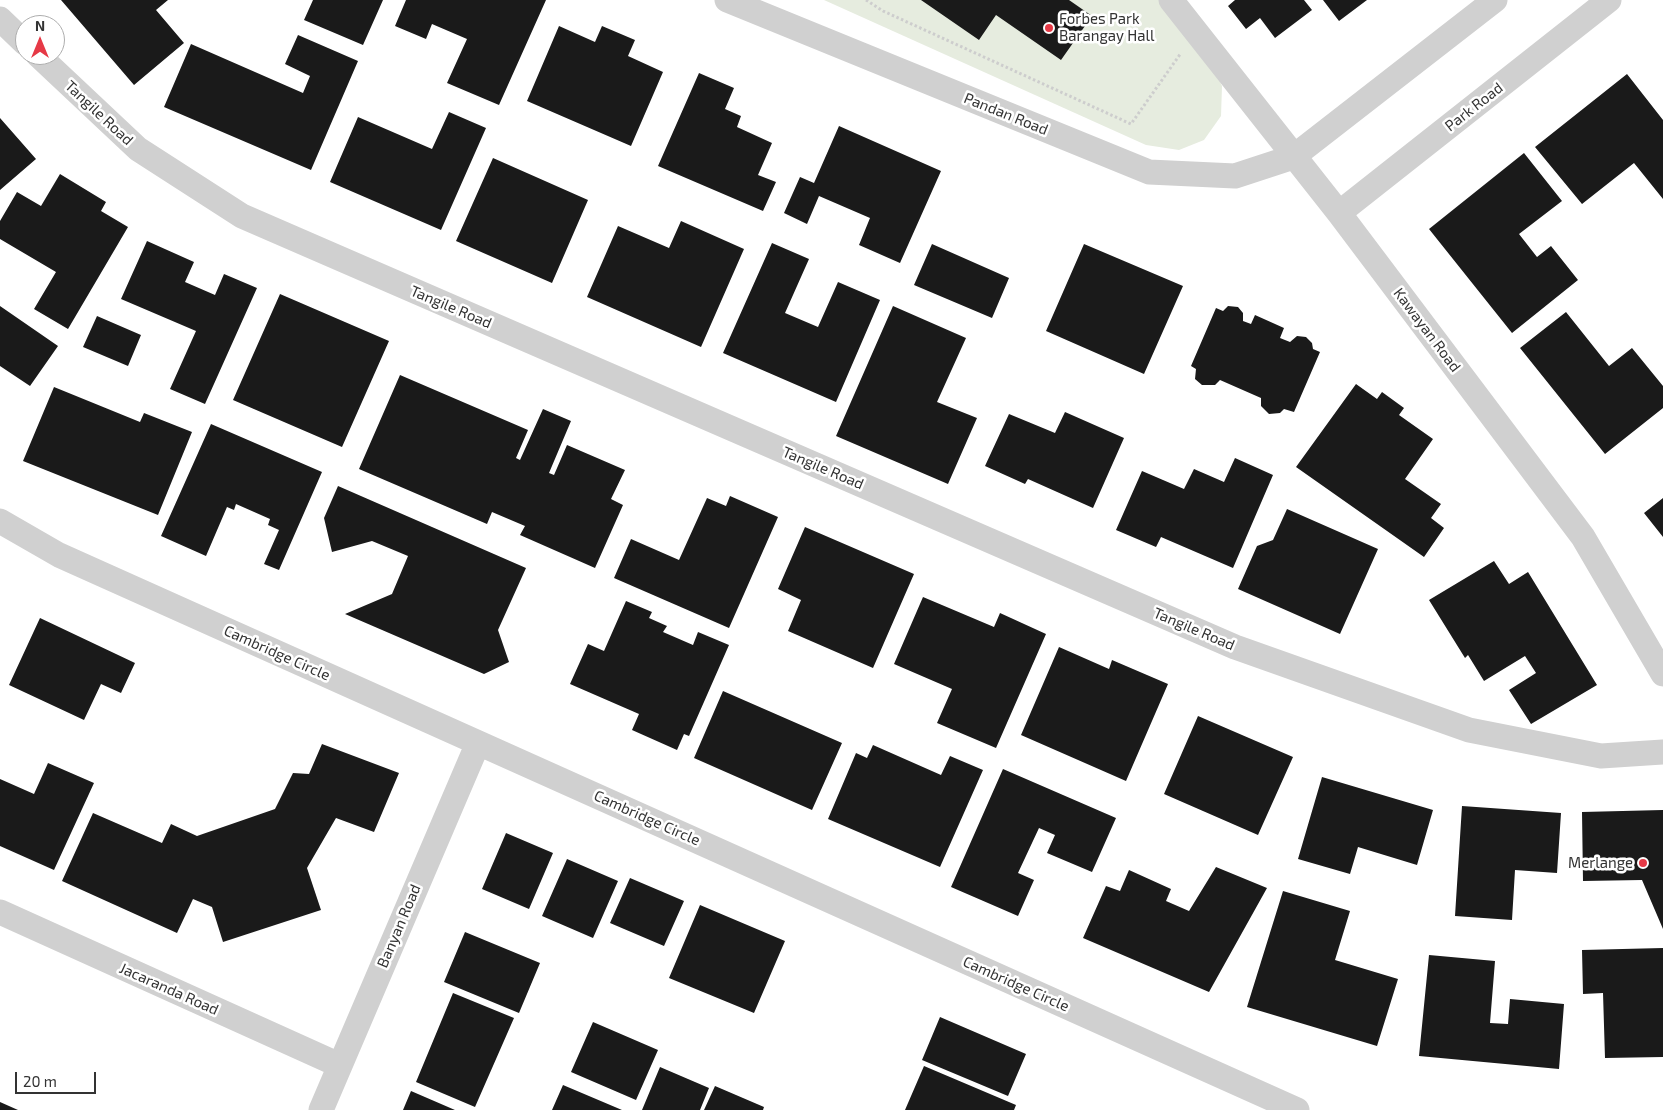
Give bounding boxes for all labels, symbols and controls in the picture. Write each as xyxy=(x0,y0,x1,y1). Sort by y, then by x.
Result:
place label: Forbes Park Barangay Hall xyxy=(1059,10,1154,45)
north arrow xyxy=(15,15,65,65)
text: N xyxy=(35,17,45,34)
marker: Forbes Park Barangay Hall xyxy=(1043,22,1055,34)
street label: Tangile Road xyxy=(61,77,137,149)
street label: Park Road xyxy=(1441,79,1507,135)
street label: Pandan Road xyxy=(961,89,1051,139)
street label: Tangile Road xyxy=(408,282,494,332)
street label: Kawayan Road xyxy=(1390,285,1464,375)
street label: Tangile Road xyxy=(780,443,866,493)
street label: Tangile Road xyxy=(1151,604,1237,654)
street label: Cambridge Circle xyxy=(221,622,333,684)
street label: Cambridge Circle xyxy=(591,787,703,849)
place label: Merlange xyxy=(1568,854,1633,872)
marker: Merlange xyxy=(1637,857,1649,869)
street label: Banyan Road xyxy=(373,882,425,970)
street label: Cambridge Circle xyxy=(960,953,1072,1015)
street label: Jacaranda Road xyxy=(117,959,221,1019)
scale bar xyxy=(18,1062,99,1094)
text: 20 m xyxy=(23,1072,57,1090)

